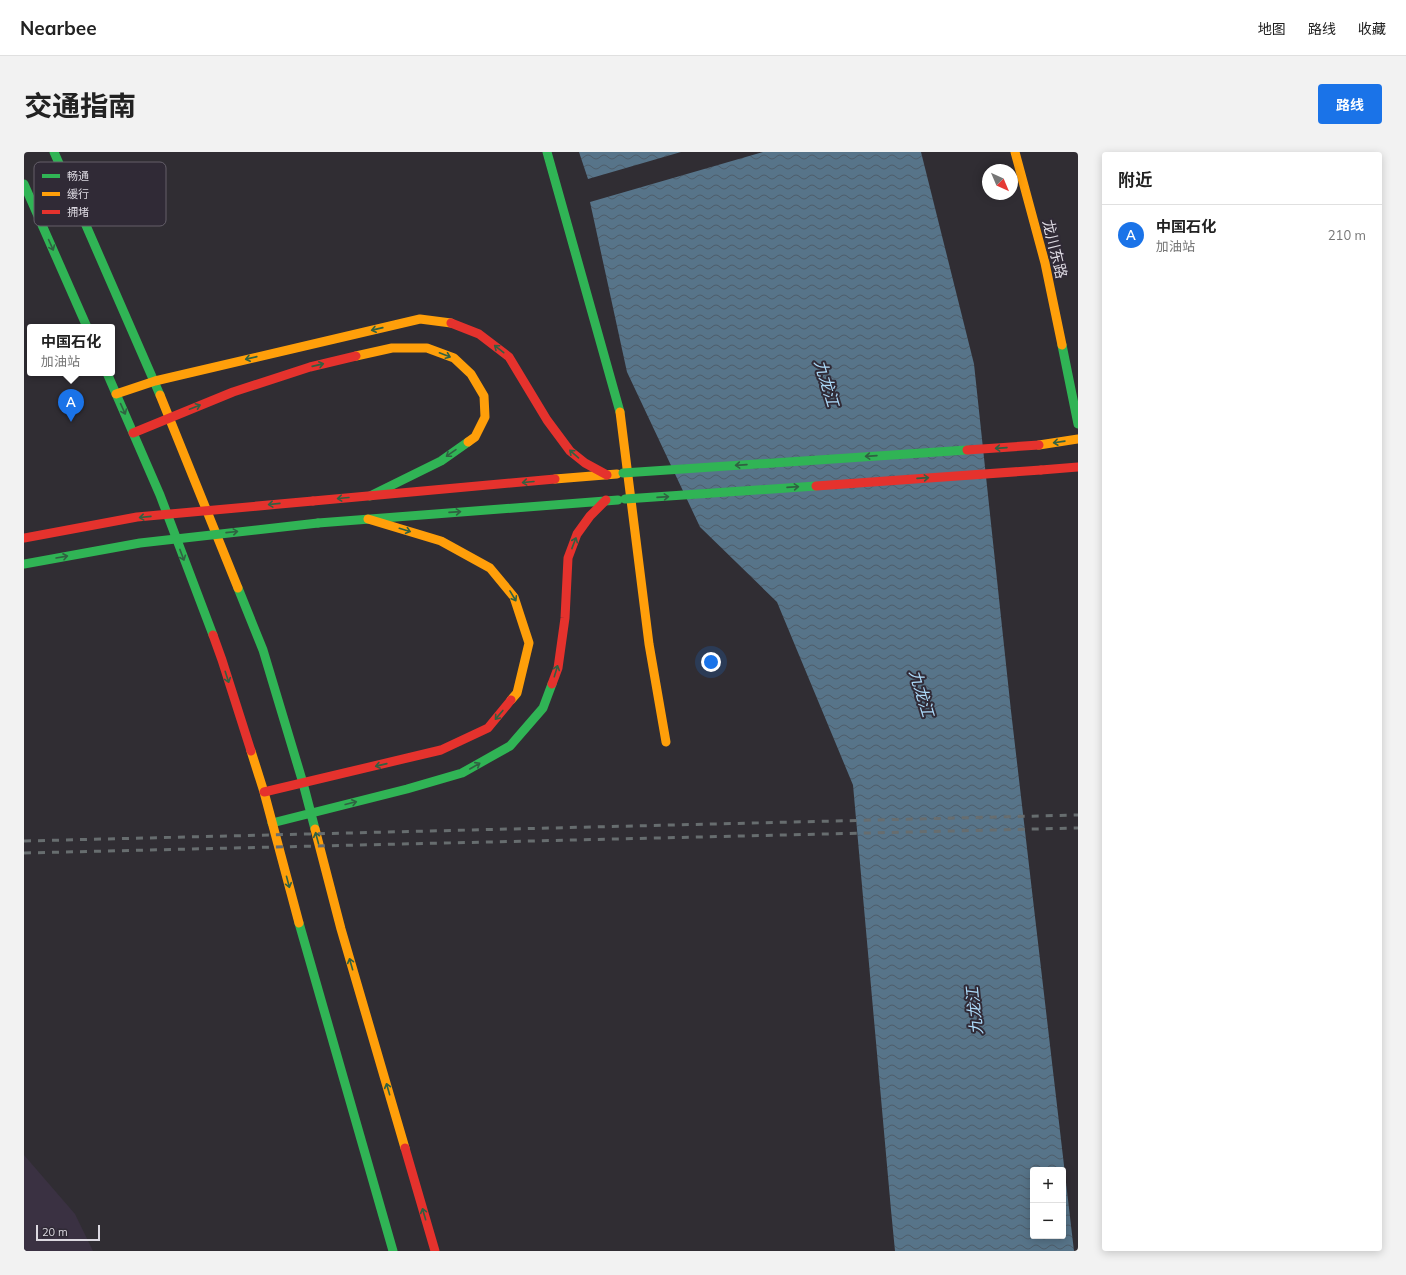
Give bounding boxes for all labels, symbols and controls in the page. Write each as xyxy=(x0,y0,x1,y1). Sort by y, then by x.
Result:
text: Nearbee xyxy=(20,16,97,40)
text: 地图 xyxy=(1258,20,1286,38)
text: 路线 xyxy=(1308,20,1336,38)
text: 收藏 xyxy=(1358,20,1386,38)
button: 路线 xyxy=(1318,84,1382,124)
text: 交通指南 xyxy=(24,88,136,123)
legend xyxy=(34,162,166,226)
north arrow xyxy=(982,164,1018,200)
text: 畅通 xyxy=(67,169,89,183)
text: 附近 xyxy=(1118,169,1152,190)
text: 缓行 xyxy=(67,187,89,201)
text: 拥堵 xyxy=(67,205,89,219)
text: 中国石化 xyxy=(1156,217,1216,236)
street label: 龙川东路 xyxy=(1039,218,1071,280)
text: A xyxy=(1126,227,1136,243)
text: 210 m xyxy=(1328,227,1366,243)
text: 加油站 xyxy=(1156,238,1195,254)
one-way arrow xyxy=(48,239,55,251)
popup xyxy=(27,324,115,376)
one-way arrow xyxy=(371,325,384,333)
text: 中国石化 xyxy=(41,332,101,351)
one-way arrow xyxy=(493,345,504,353)
one-way arrow xyxy=(439,351,451,359)
text: 加油站 xyxy=(41,353,80,369)
one-way arrow xyxy=(245,354,258,362)
water label: 九龙江 xyxy=(810,357,844,411)
one-way arrow xyxy=(312,361,325,369)
pin: A xyxy=(58,389,84,422)
one-way arrow xyxy=(120,402,127,414)
one-way arrow xyxy=(189,403,201,410)
one-way arrow xyxy=(1053,438,1066,446)
one-way arrow xyxy=(994,444,1007,451)
one-way arrow xyxy=(446,449,457,457)
one-way arrow xyxy=(569,449,579,458)
one-way arrow xyxy=(865,453,878,460)
one-way arrow xyxy=(735,462,748,469)
one-way arrow xyxy=(916,475,929,482)
one-way arrow xyxy=(522,478,535,485)
one-way arrow xyxy=(786,484,799,491)
one-way arrow xyxy=(656,493,669,500)
one-way arrow xyxy=(337,494,350,501)
one-way arrow xyxy=(268,501,281,508)
one-way arrow xyxy=(448,509,461,516)
one-way arrow xyxy=(138,513,151,520)
one-way arrow xyxy=(398,527,411,534)
one-way arrow xyxy=(226,529,239,536)
one-way arrow xyxy=(570,537,578,549)
one-way arrow xyxy=(179,549,187,561)
one-way arrow xyxy=(55,553,68,561)
one-way arrow xyxy=(509,590,517,602)
your location xyxy=(701,652,721,672)
one-way arrow xyxy=(553,664,560,677)
water label: 九龙江 xyxy=(905,667,939,721)
one-way arrow xyxy=(224,670,231,683)
one-way arrow xyxy=(494,710,503,721)
one-way arrow xyxy=(469,761,481,769)
one-way arrow xyxy=(375,762,388,770)
one-way arrow xyxy=(344,799,357,807)
one-way arrow xyxy=(313,832,320,845)
one-way arrow xyxy=(285,875,292,888)
one-way arrow xyxy=(347,958,355,971)
water label: 九龙江 xyxy=(961,984,986,1036)
one-way arrow xyxy=(384,1082,391,1095)
map controls xyxy=(1030,1167,1066,1239)
button: + xyxy=(1030,1167,1066,1203)
button: − xyxy=(1030,1203,1066,1239)
one-way arrow xyxy=(420,1207,427,1220)
scale bar xyxy=(36,1223,100,1242)
text: 20 m xyxy=(42,1225,68,1239)

